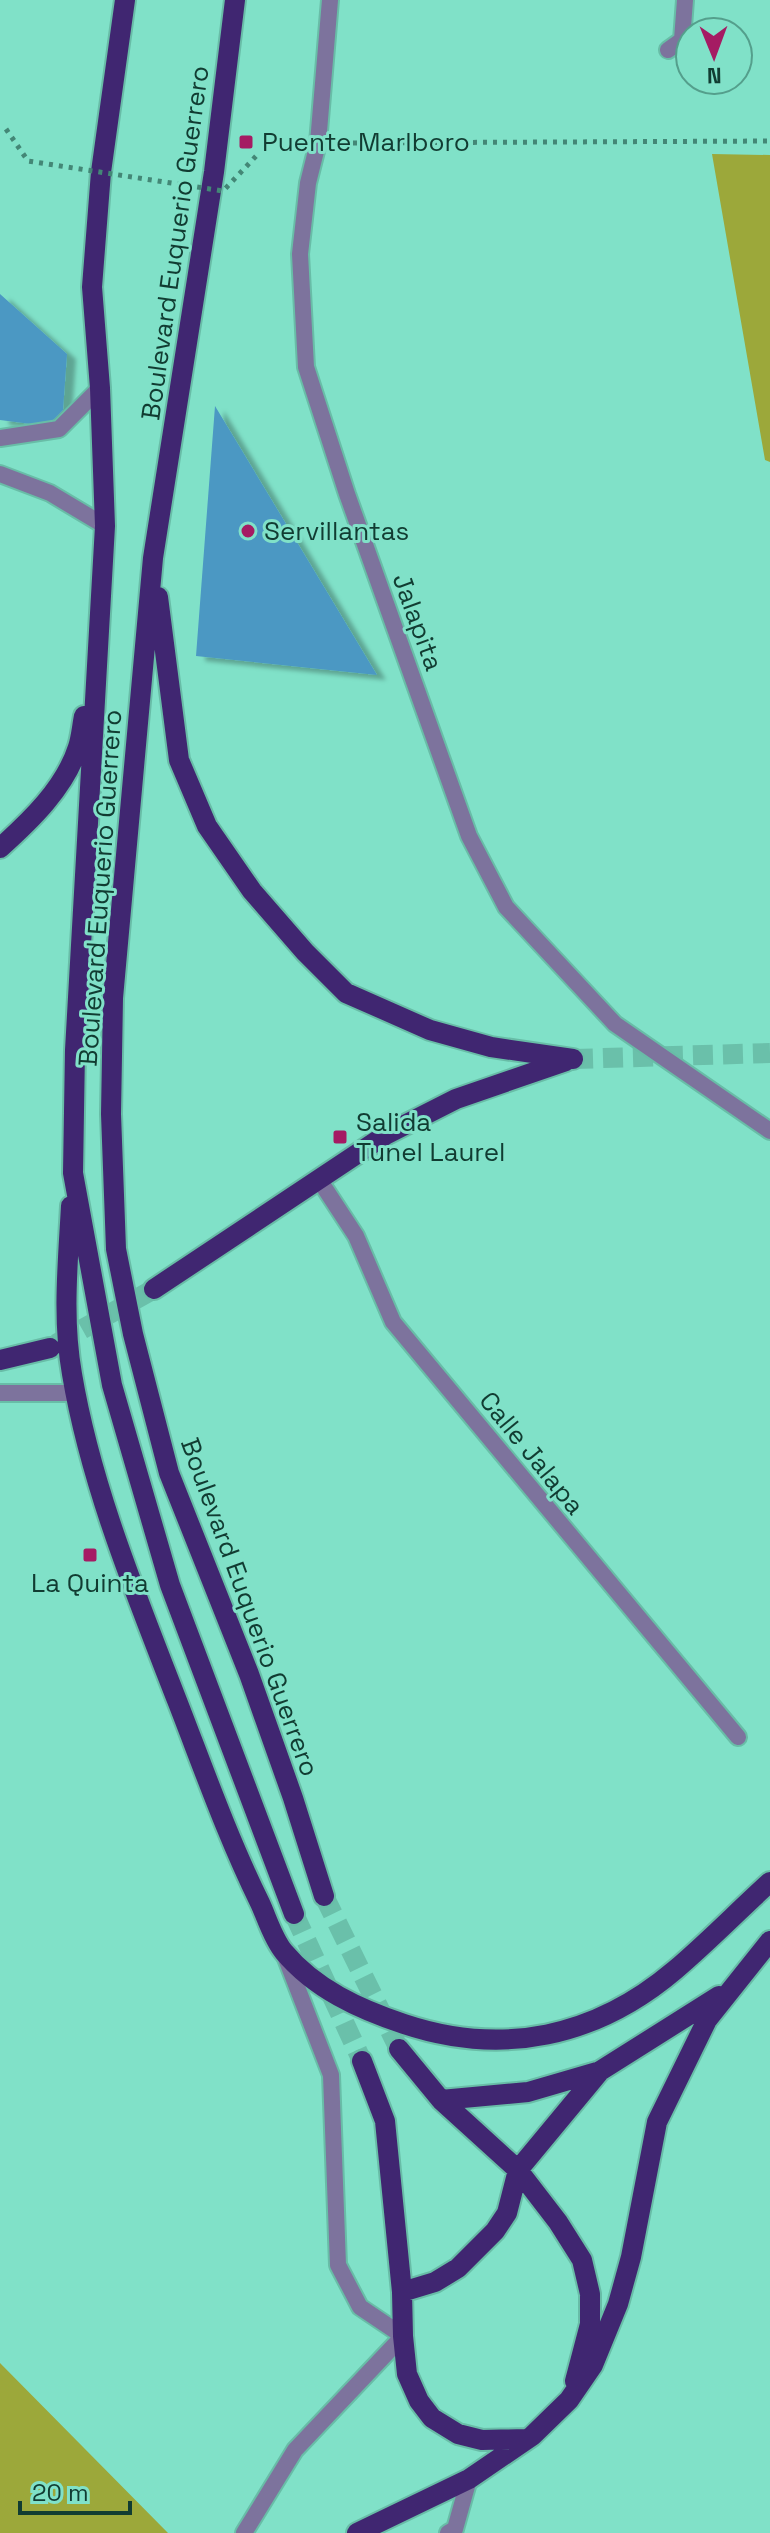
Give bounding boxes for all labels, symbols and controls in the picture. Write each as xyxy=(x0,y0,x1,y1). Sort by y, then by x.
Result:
north arrow xyxy=(674,16,754,96)
text: N xyxy=(707,62,722,90)
street label: Boulevard Euquerio Guerrero xyxy=(133,64,217,422)
place label: Puente Marlboro xyxy=(262,125,470,159)
marker: Puente Marlboro xyxy=(237,133,255,151)
place label: Servillantas xyxy=(264,514,409,548)
marker: Servillantas xyxy=(239,522,257,540)
street label: Jalapita xyxy=(385,569,451,675)
street label: Boulevard Euquerio Guerrero xyxy=(71,708,129,1068)
place label: Salida Tunel Laurel xyxy=(356,1105,505,1169)
marker: Salida Tunel Laurel xyxy=(331,1128,349,1146)
street label: Calle Jalapa xyxy=(472,1384,592,1522)
street label: Boulevard Euquerio Guerrero xyxy=(173,1433,327,1781)
marker: La Quinta xyxy=(81,1546,99,1564)
place label: La Quinta xyxy=(31,1566,149,1600)
scale bar xyxy=(20,2465,130,2515)
text: 20 m xyxy=(32,2477,89,2508)

